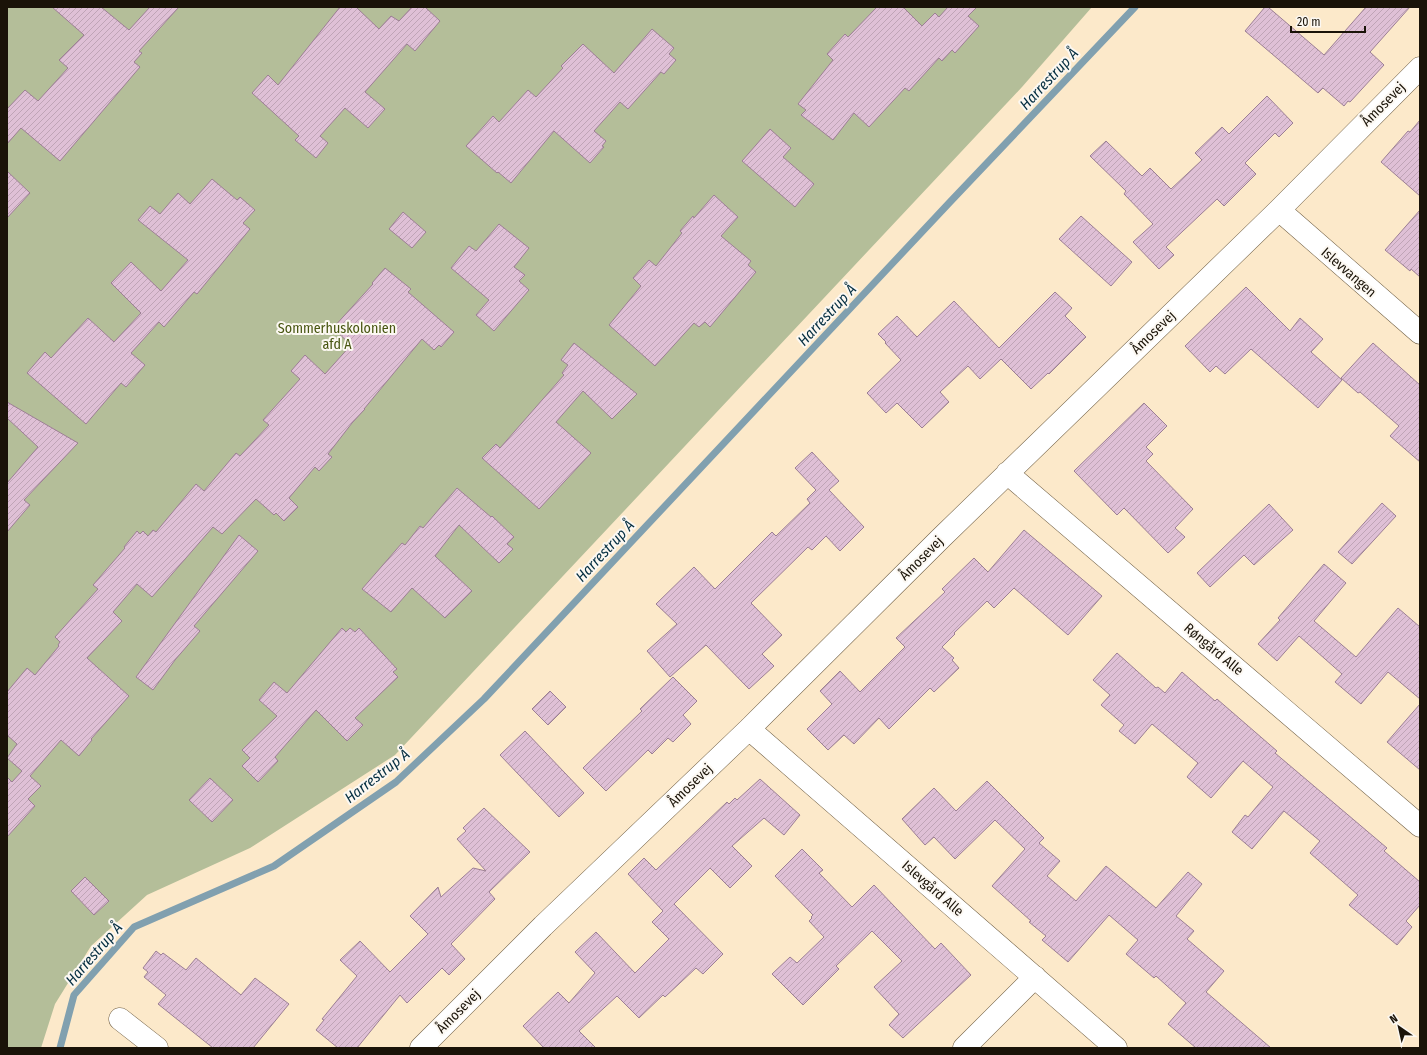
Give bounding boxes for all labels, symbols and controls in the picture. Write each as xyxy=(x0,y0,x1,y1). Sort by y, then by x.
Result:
scale bar xyxy=(1291,8,1365,34)
text: 20 m xyxy=(1297,15,1321,29)
water label: Harrestrup Å xyxy=(1016,44,1082,113)
street label: Åmosevej xyxy=(1357,78,1409,130)
street label: Islevvangen xyxy=(1318,244,1380,301)
water label: Harrestrup Å xyxy=(794,280,860,349)
street label: Åmosevej xyxy=(1127,306,1179,358)
park label: Sommerhuskolonien afd A xyxy=(278,320,396,353)
water label: Harrestrup Å xyxy=(572,516,638,585)
street label: Åmosevej xyxy=(895,532,947,584)
street label: Røngård Alle xyxy=(1181,620,1247,679)
water label: Harrestrup Å xyxy=(341,745,413,807)
street label: Åmosevej xyxy=(664,759,716,811)
street label: Islevgård Alle xyxy=(898,857,967,920)
water label: Harrestrup Å xyxy=(62,919,126,989)
street label: Åmosevej xyxy=(432,985,484,1037)
north arrow xyxy=(1379,1007,1419,1047)
text: N xyxy=(1387,1012,1400,1026)

